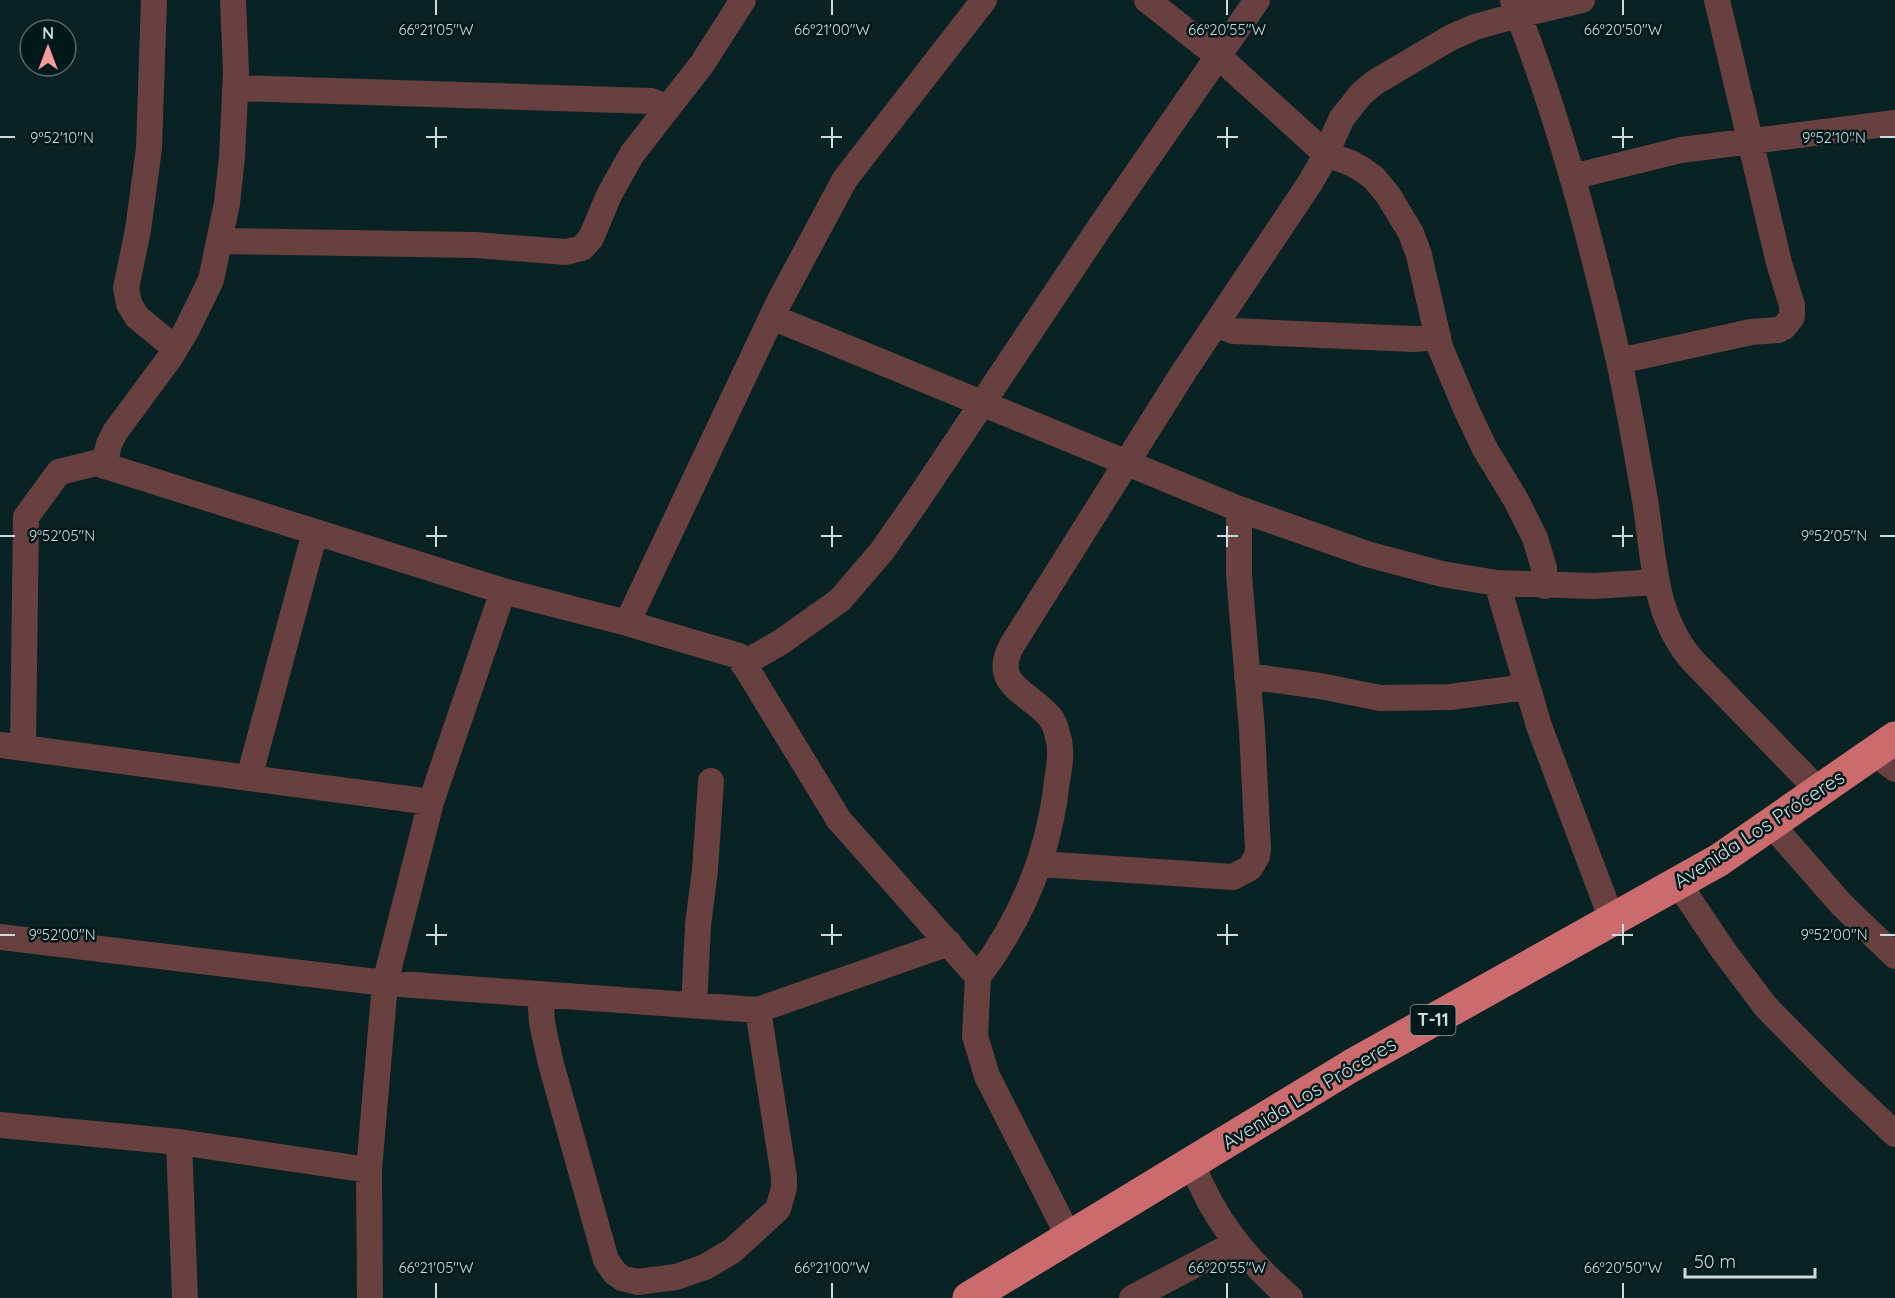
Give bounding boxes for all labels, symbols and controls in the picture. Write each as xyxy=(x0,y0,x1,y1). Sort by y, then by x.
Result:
north arrow xyxy=(18,18,78,78)
text: 66°21'05"W xyxy=(398,20,474,39)
text: 66°21'00"W xyxy=(794,20,870,39)
text: 66°20'55"W xyxy=(1188,20,1266,39)
text: 66°20'50"W xyxy=(1584,20,1663,39)
text: N xyxy=(42,23,54,43)
text: 9°52'10"N xyxy=(30,128,94,147)
text: 9°52'10"N xyxy=(1802,128,1866,147)
text: 9°52'05"N xyxy=(29,526,95,545)
text: 9°52'05"N xyxy=(1801,526,1867,545)
street label: Avenida Los Próceres xyxy=(1669,764,1849,893)
text: 9°52'00"N xyxy=(28,925,96,944)
text: 9°52'00"N xyxy=(1800,925,1868,944)
road number: T-11 xyxy=(1410,1005,1456,1035)
street label: Avenida Los Próceres xyxy=(1217,1031,1400,1154)
scale bar xyxy=(1685,1241,1816,1279)
text: 50 m xyxy=(1694,1250,1736,1273)
text: 66°21'05"W xyxy=(398,1258,474,1277)
text: 66°21'00"W xyxy=(794,1258,870,1277)
text: 66°20'55"W xyxy=(1188,1258,1266,1277)
text: 66°20'50"W xyxy=(1584,1258,1663,1277)

